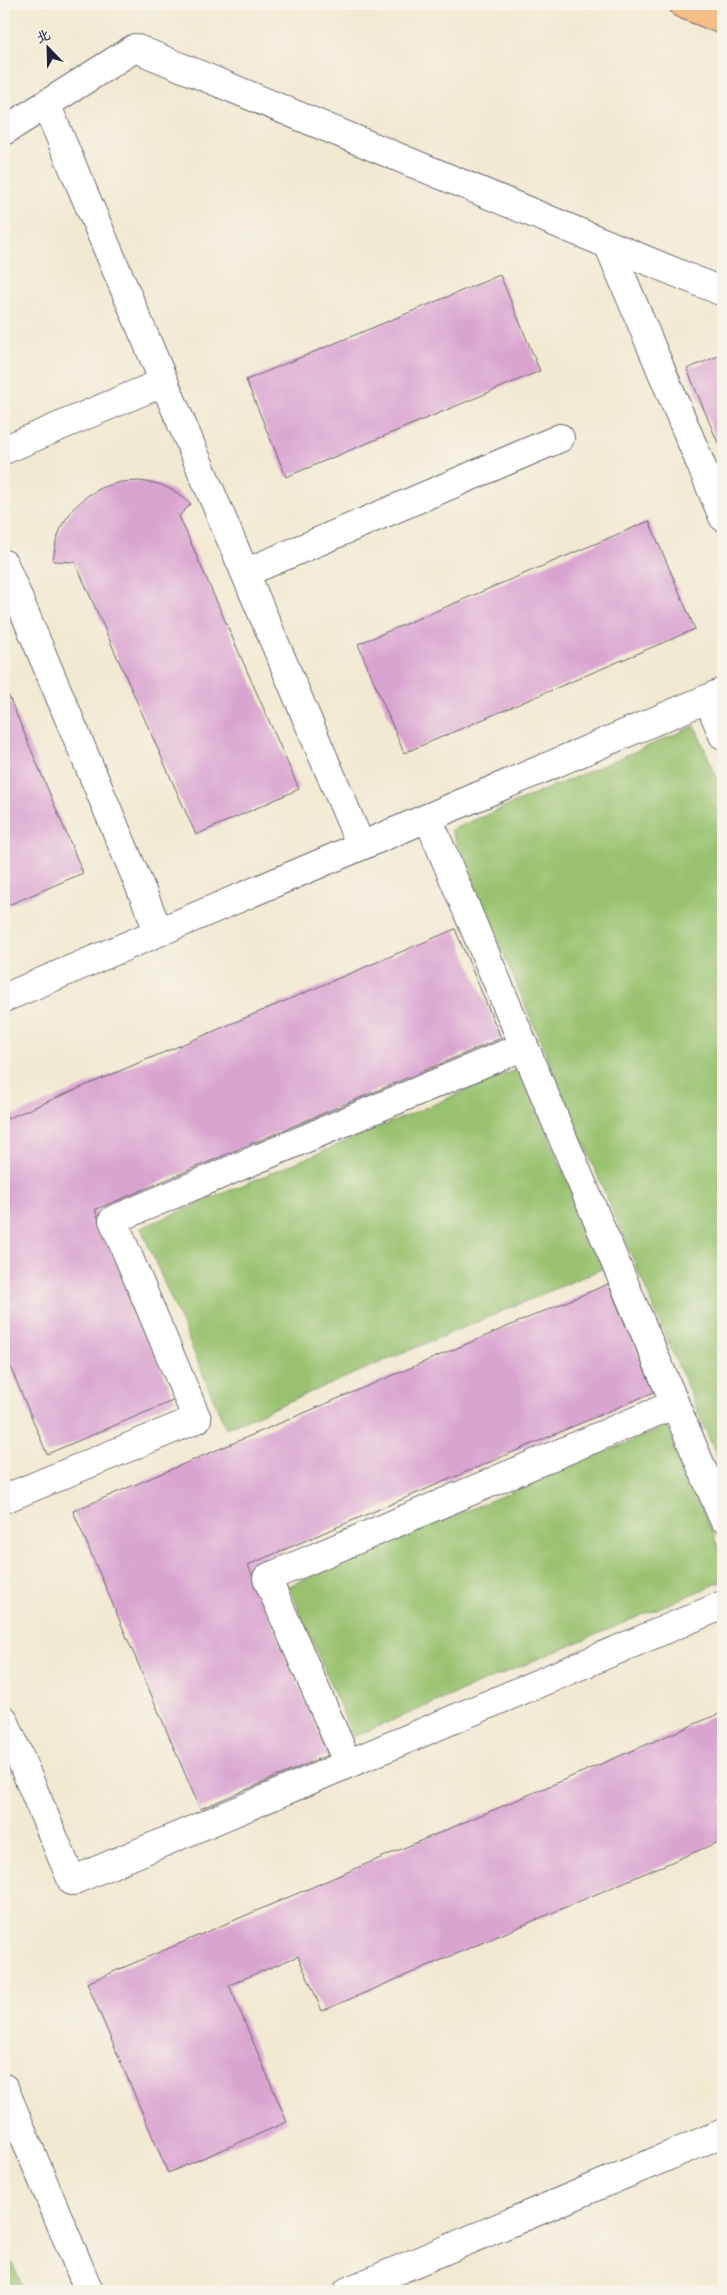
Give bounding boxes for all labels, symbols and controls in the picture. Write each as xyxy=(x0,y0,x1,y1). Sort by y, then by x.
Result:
north arrow xyxy=(22,22,72,72)
text: 北 xyxy=(33,26,53,47)

